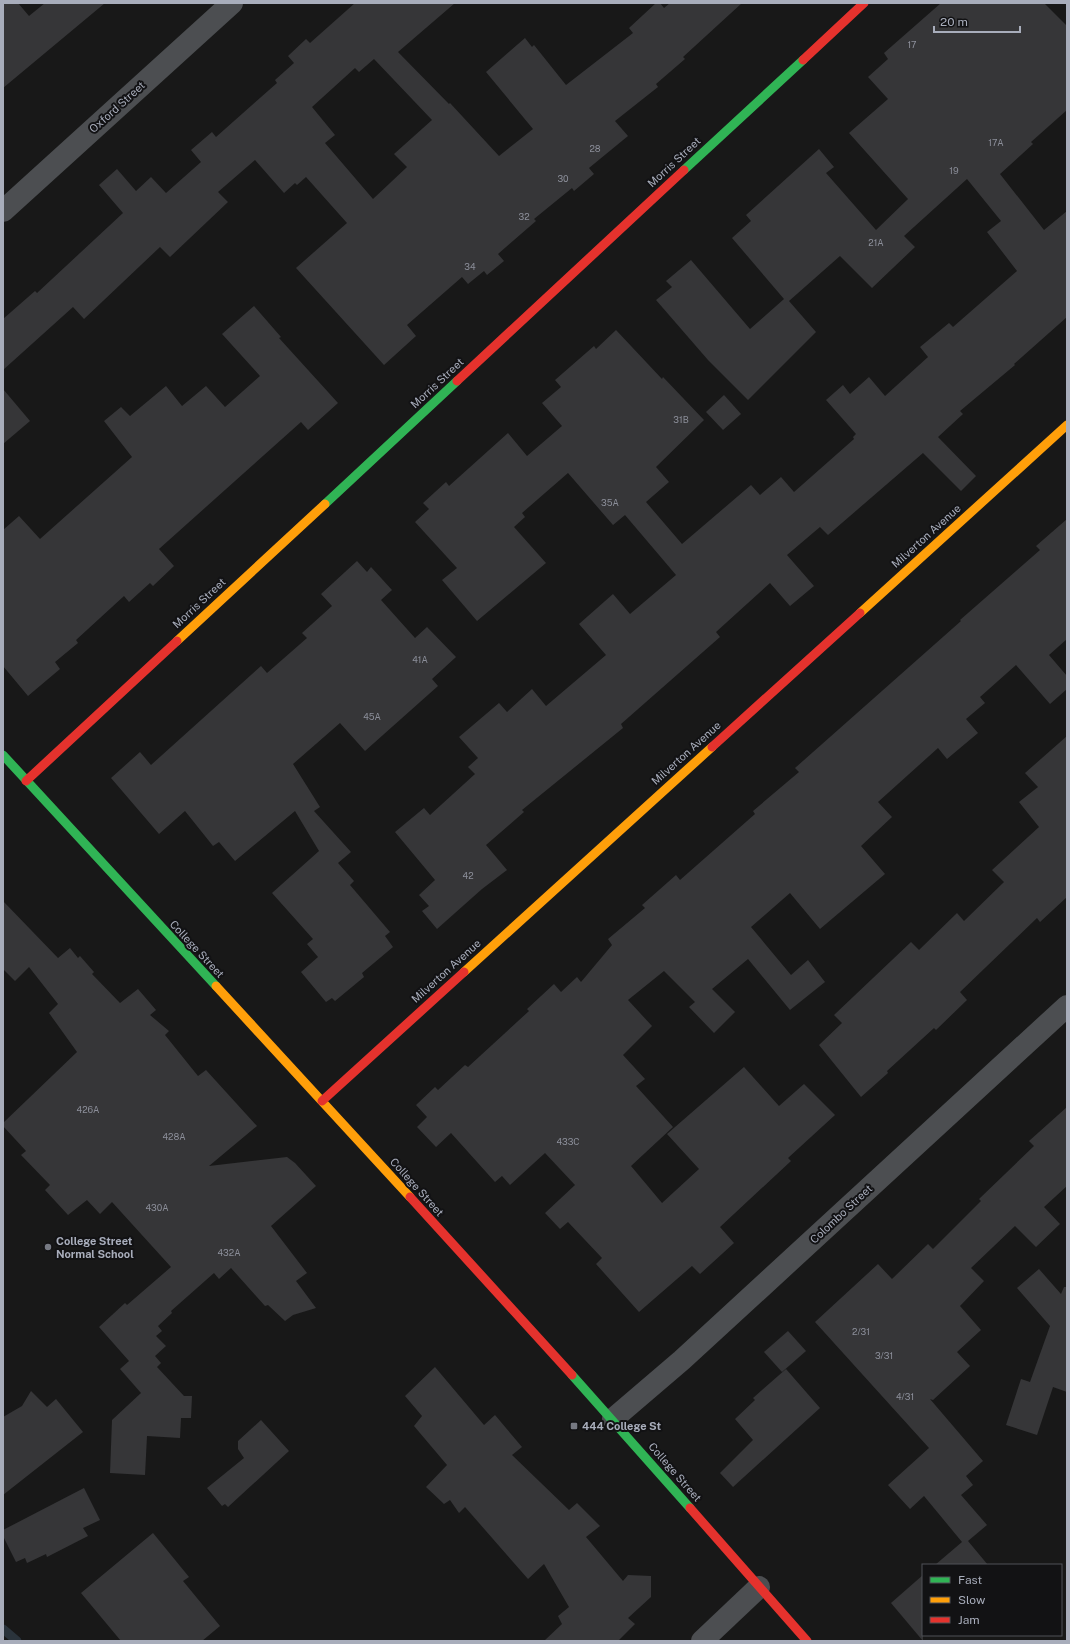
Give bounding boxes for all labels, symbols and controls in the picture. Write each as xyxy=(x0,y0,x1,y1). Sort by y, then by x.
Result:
scale bar xyxy=(934,8,1020,34)
text: 20 m xyxy=(940,15,968,29)
house number: 17 xyxy=(907,39,917,50)
street label: Oxford Street xyxy=(87,79,147,135)
street label: Morris Street xyxy=(645,135,703,189)
house number: 17A xyxy=(988,137,1004,148)
house number: 28 xyxy=(589,143,601,154)
house number: 19 xyxy=(949,165,959,176)
house number: 30 xyxy=(557,173,569,184)
house number: 32 xyxy=(518,211,530,222)
house number: 21A xyxy=(868,237,884,248)
house number: 34 xyxy=(464,261,476,272)
street label: Morris Street xyxy=(408,356,466,410)
house number: 31B xyxy=(673,414,689,425)
house number: 35A xyxy=(601,497,620,508)
street label: Milverton Avenue xyxy=(889,502,963,570)
street label: Morris Street xyxy=(170,576,228,630)
house number: 41A xyxy=(412,654,428,665)
house number: 45A xyxy=(363,711,381,722)
street label: Milverton Avenue xyxy=(649,719,723,787)
house number: 42 xyxy=(462,870,474,881)
street label: College Street xyxy=(167,918,227,980)
street label: Milverton Avenue xyxy=(409,937,483,1005)
house number: 426A xyxy=(76,1104,100,1115)
house number: 428A xyxy=(162,1131,186,1142)
house number: 433C xyxy=(556,1136,580,1147)
street label: College Street xyxy=(388,1156,446,1218)
street label: Colombo Street xyxy=(808,1182,874,1246)
house number: 430A xyxy=(145,1202,169,1213)
place label: College Street Normal School xyxy=(56,1235,134,1260)
marker: College Street Normal School xyxy=(43,1242,53,1252)
house number: 432A xyxy=(217,1247,241,1258)
house number: 2/31 xyxy=(852,1326,870,1337)
house number: 3/31 xyxy=(875,1350,893,1361)
house number: 4/31 xyxy=(896,1391,914,1402)
place label: 444 College St xyxy=(582,1420,661,1432)
marker: 444 College St xyxy=(569,1421,579,1431)
street label: College Street xyxy=(646,1440,704,1504)
legend xyxy=(922,1564,1062,1636)
text: Fast xyxy=(958,1573,983,1587)
text: Slow xyxy=(958,1593,986,1607)
text: Jam xyxy=(958,1613,980,1627)

